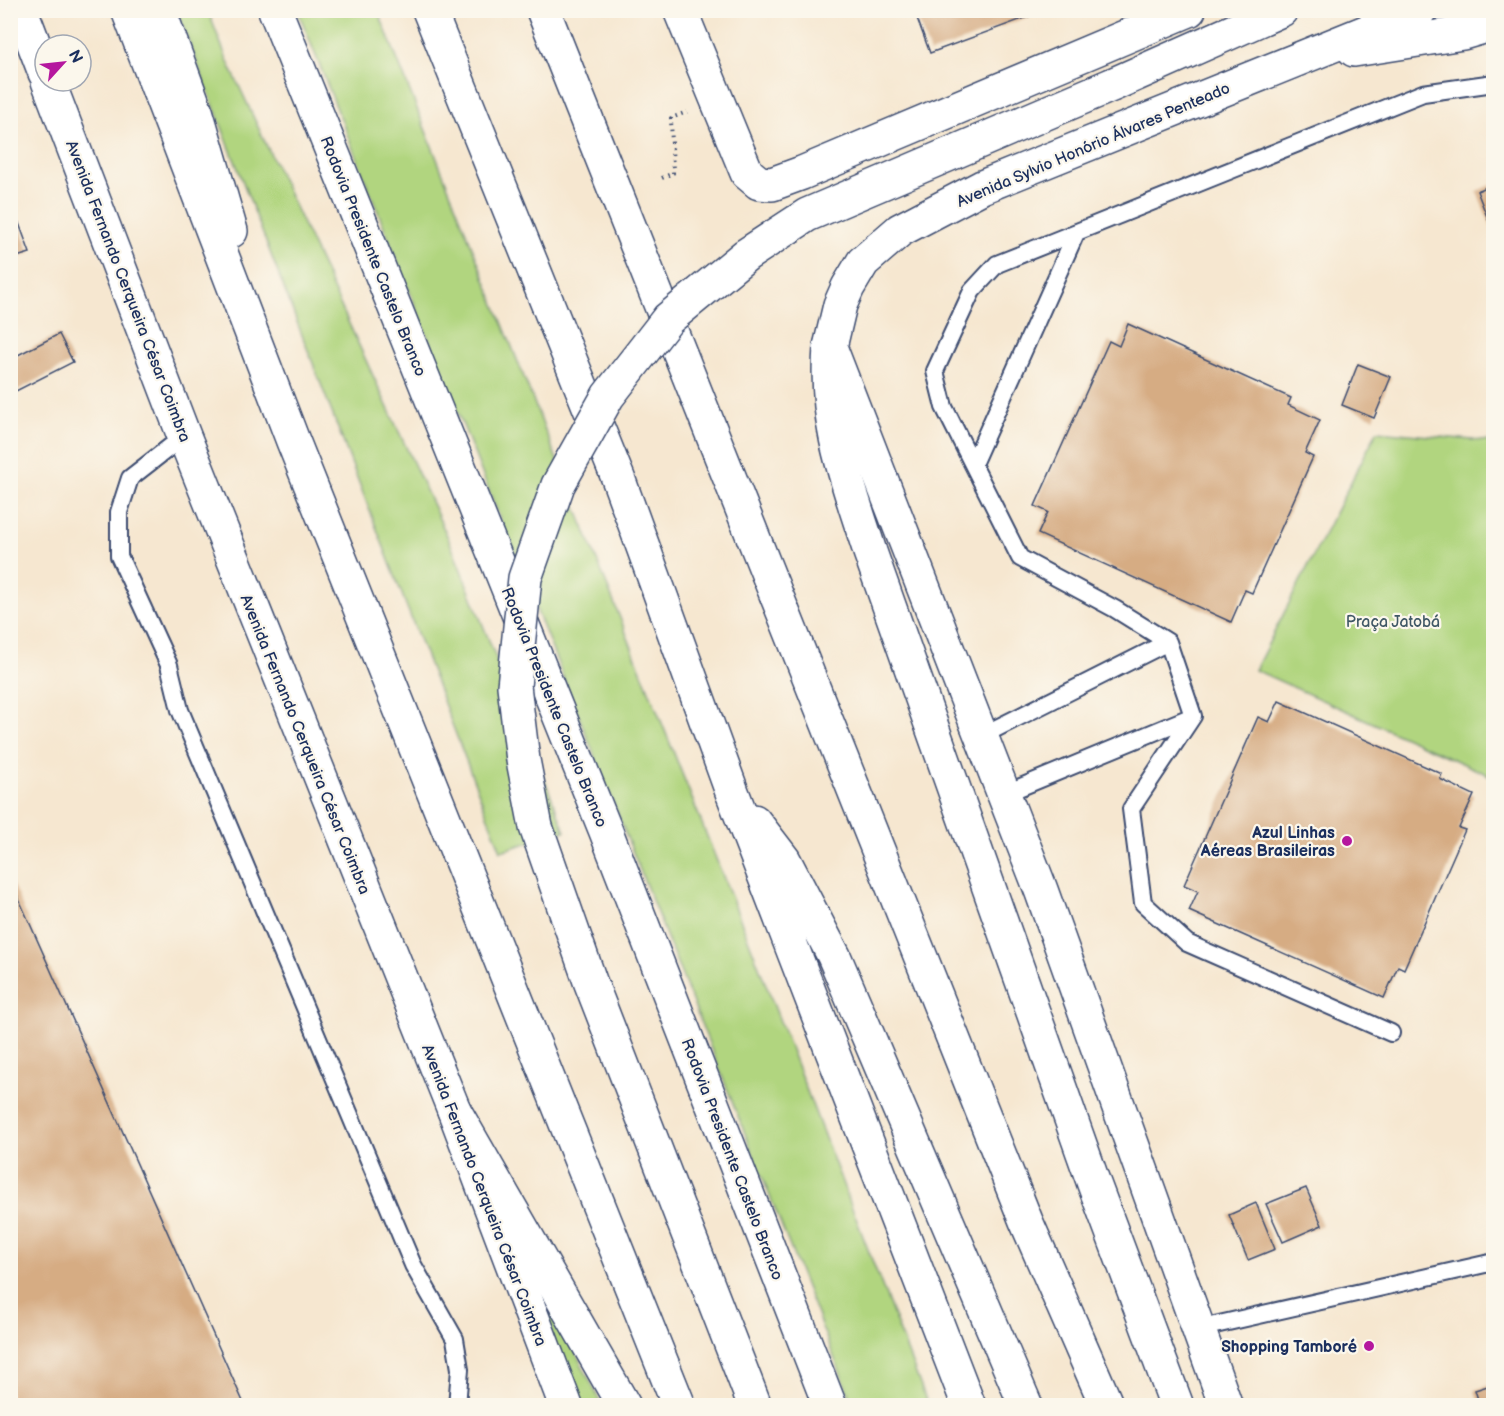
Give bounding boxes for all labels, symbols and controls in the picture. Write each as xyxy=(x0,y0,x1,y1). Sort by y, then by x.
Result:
north arrow xyxy=(33,33,93,93)
text: N xyxy=(64,47,86,67)
street label: Avenida Sylvio Honório Álvares Penteado xyxy=(953,77,1233,212)
street label: Rodovia Presidente Castelo Branco xyxy=(316,134,430,379)
street label: Avenida Fernando Cerqueira César Coimbra xyxy=(61,138,194,445)
street label: Rodovia Presidente Castelo Branco xyxy=(497,585,611,830)
street label: Avenida Fernando Cerqueira César Coimbra xyxy=(236,592,374,897)
park label: Praça Jatobá xyxy=(1346,613,1440,632)
place label: Azul Linhas Aéreas Brasileiras xyxy=(1200,824,1335,861)
marker: Azul Linhas Aéreas Brasileiras xyxy=(1340,834,1354,848)
street label: Rodovia Presidente Castelo Branco xyxy=(677,1036,787,1283)
street label: Avenida Fernando Cerqueira César Coimbra xyxy=(417,1042,550,1349)
place label: Shopping Tamboré xyxy=(1221,1338,1358,1357)
marker: Shopping Tamboré xyxy=(1362,1339,1376,1353)

